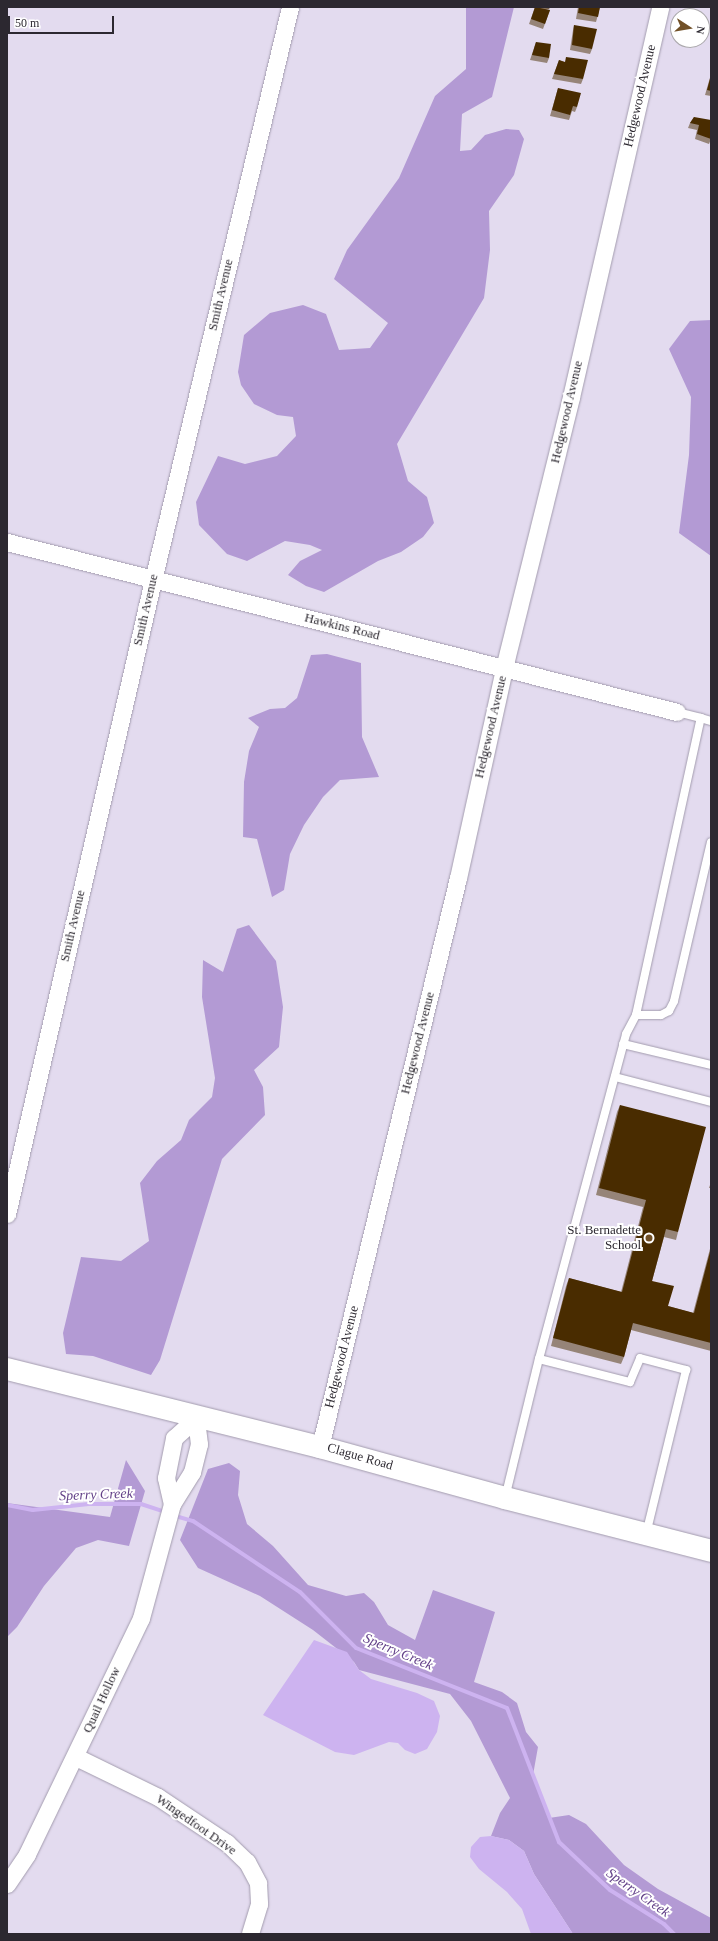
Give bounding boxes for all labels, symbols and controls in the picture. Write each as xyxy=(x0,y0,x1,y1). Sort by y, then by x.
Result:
scale bar xyxy=(10,8,116,34)
north arrow xyxy=(670,8,710,48)
text: 50 m xyxy=(15,16,39,30)
text: N xyxy=(694,25,707,35)
street label: Hedgewood Avenue xyxy=(621,43,659,149)
street label: Smith Avenue xyxy=(205,257,237,333)
street label: Hedgewood Avenue xyxy=(548,359,586,465)
street label: Smith Avenue xyxy=(130,572,162,648)
street label: Hawkins Road xyxy=(303,610,381,644)
street label: Hedgewood Avenue xyxy=(472,674,510,780)
street label: Smith Avenue xyxy=(57,888,89,964)
street label: Hedgewood Avenue xyxy=(398,990,438,1096)
place label: St. Bernadette School xyxy=(567,1223,641,1254)
marker: St. Bernadette School xyxy=(644,1233,654,1243)
street label: Hedgewood Avenue xyxy=(322,1304,362,1410)
street label: Clague Road xyxy=(325,1440,395,1474)
water label: Sperry Creek xyxy=(59,1485,133,1505)
water label: Sperry Creek xyxy=(361,1630,435,1674)
street label: Quail Hollow xyxy=(80,1664,124,1736)
street label: Wingedfoot Drive xyxy=(153,1792,239,1858)
water label: Sperry Creek xyxy=(603,1865,673,1921)

